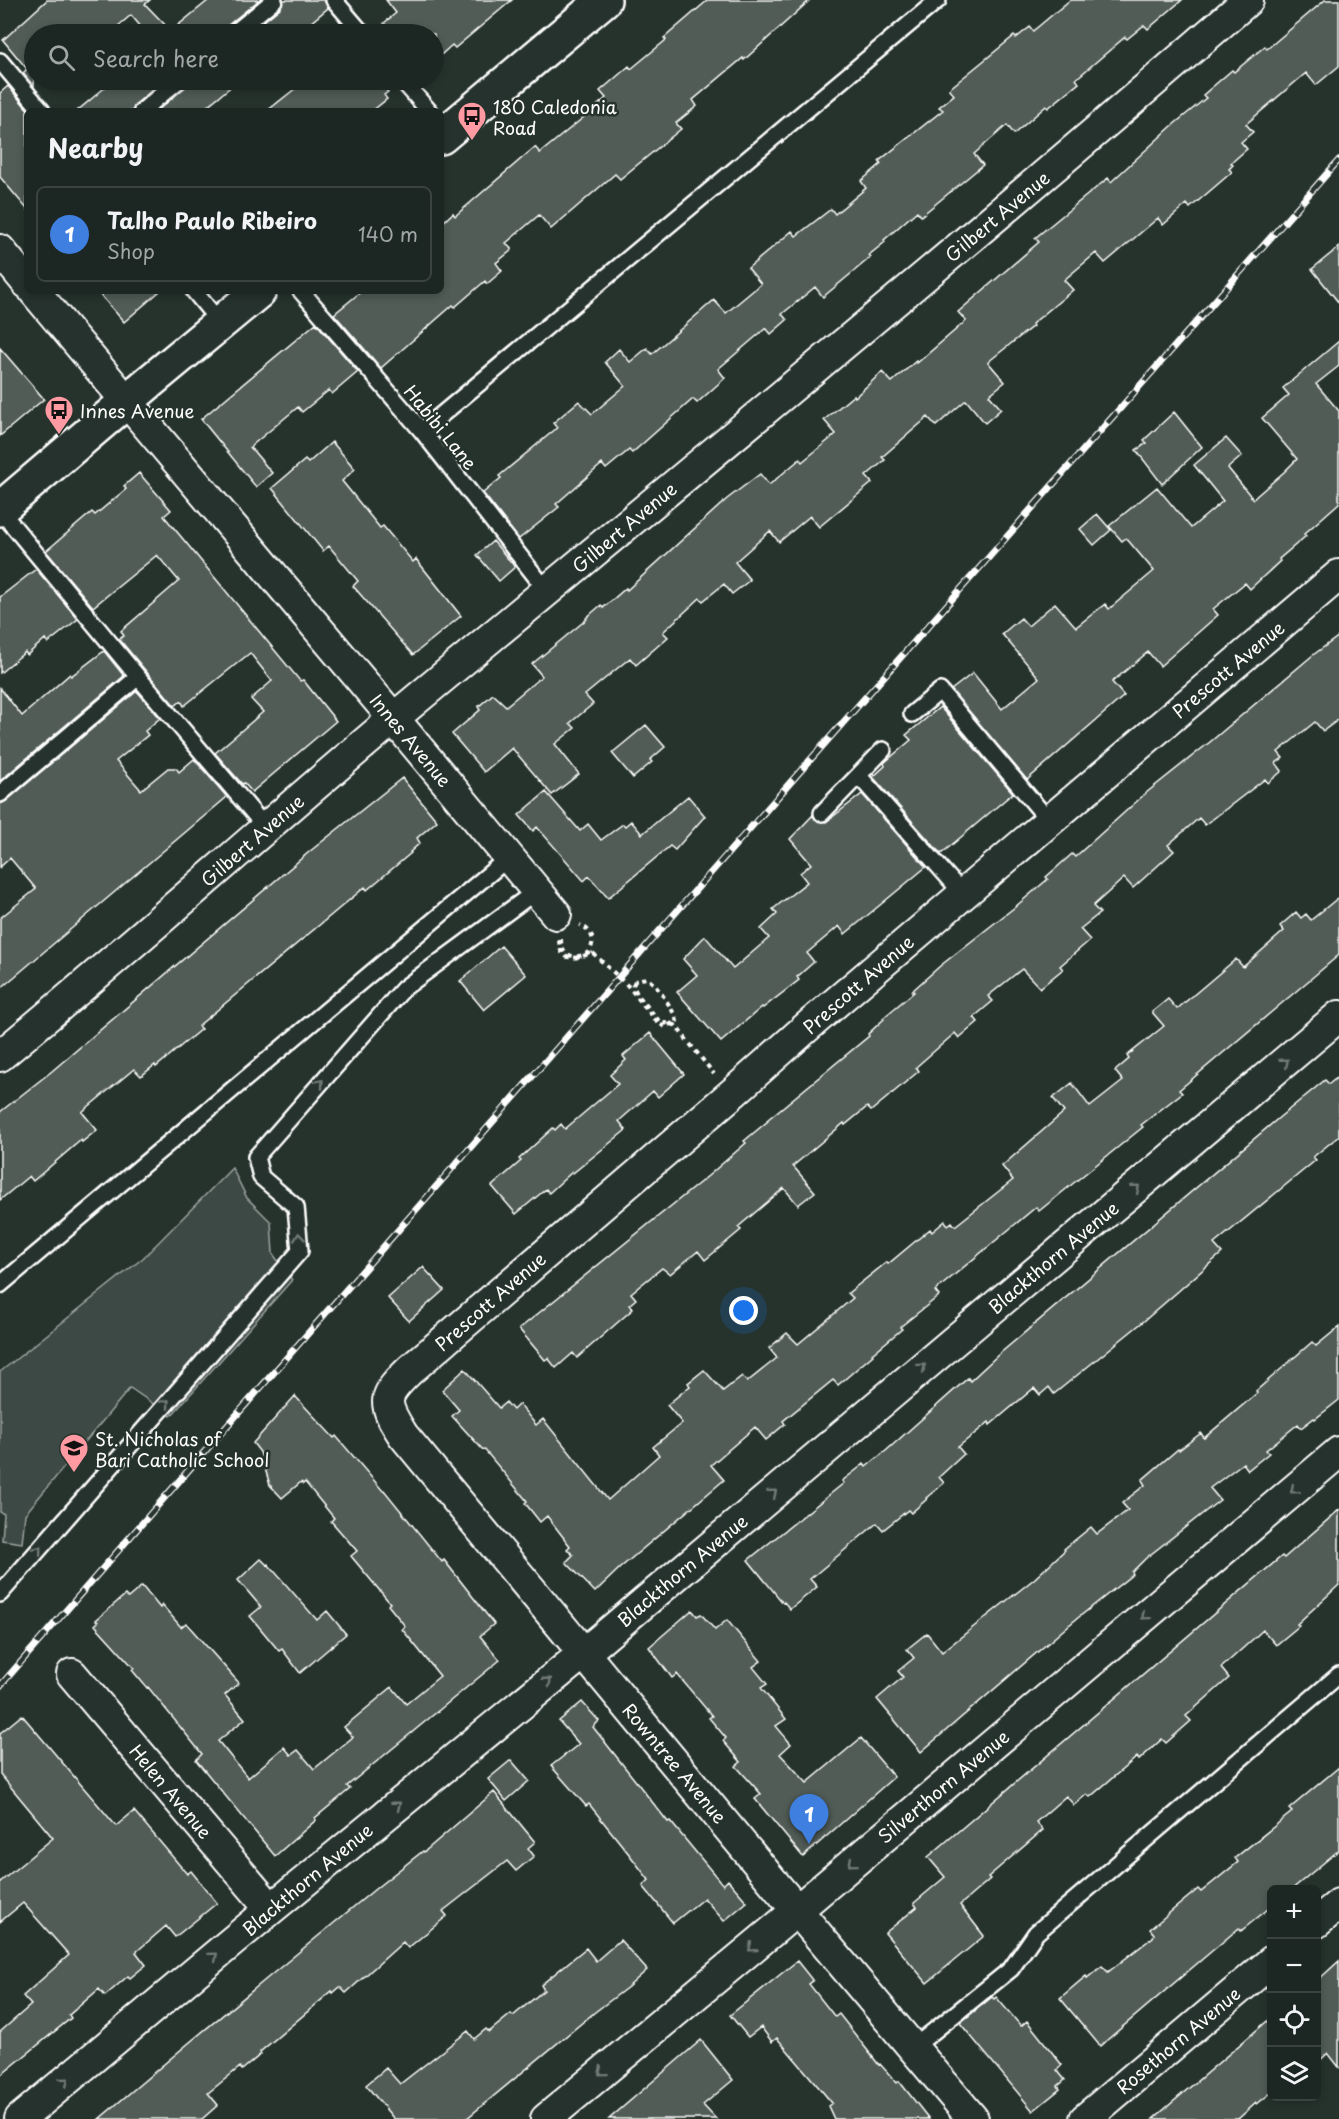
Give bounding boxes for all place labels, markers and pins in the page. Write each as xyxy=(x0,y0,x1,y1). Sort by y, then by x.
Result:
place label: 180 Caledonia Road xyxy=(493,93,617,141)
bus stop icon: 180 Caledonia Road xyxy=(456,100,488,142)
bus stop icon: Innes Avenue xyxy=(43,394,75,436)
place label: Innes Avenue xyxy=(80,397,194,424)
place label: St. Nicholas of Bari Catholic School xyxy=(95,1425,269,1473)
school or university icon: St. Nicholas of Bari Catholic School xyxy=(58,1432,90,1474)
pin: 1 xyxy=(790,1794,828,1844)

